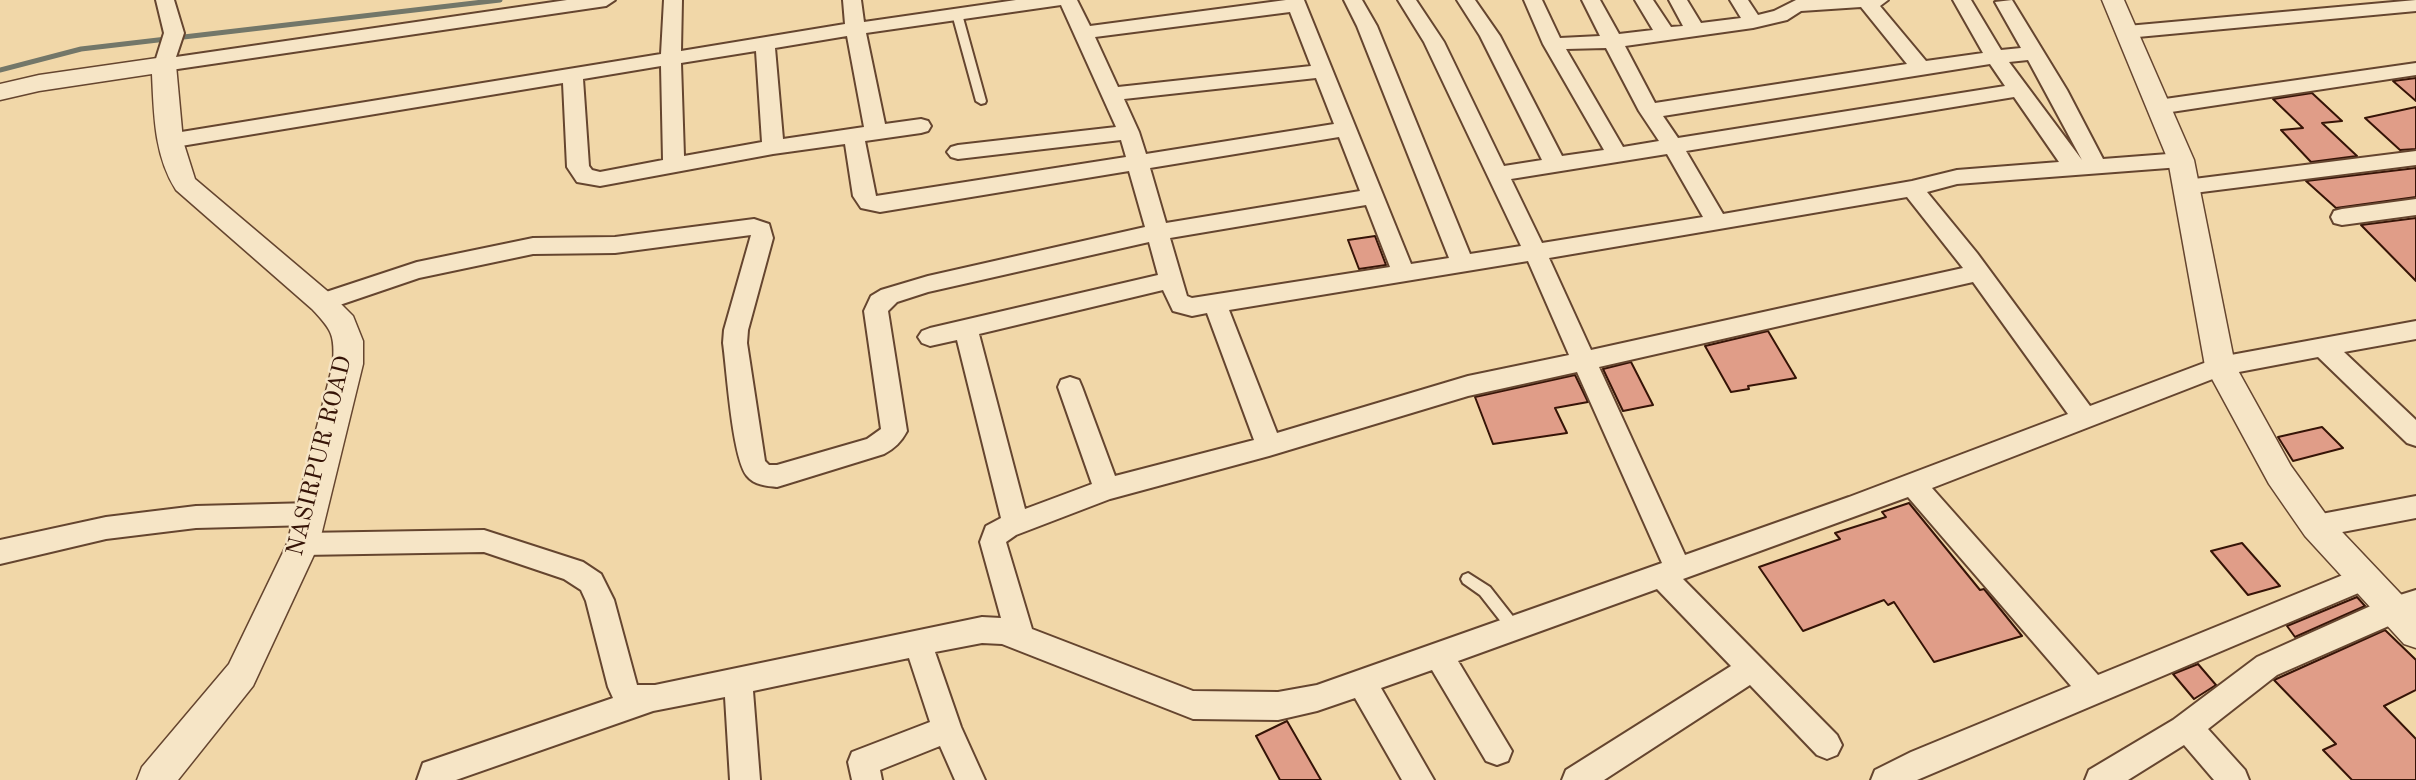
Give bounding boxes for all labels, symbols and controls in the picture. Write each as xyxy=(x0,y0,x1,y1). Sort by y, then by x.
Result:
street label: NASIRPUR ROAD xyxy=(281,353,359,559)

